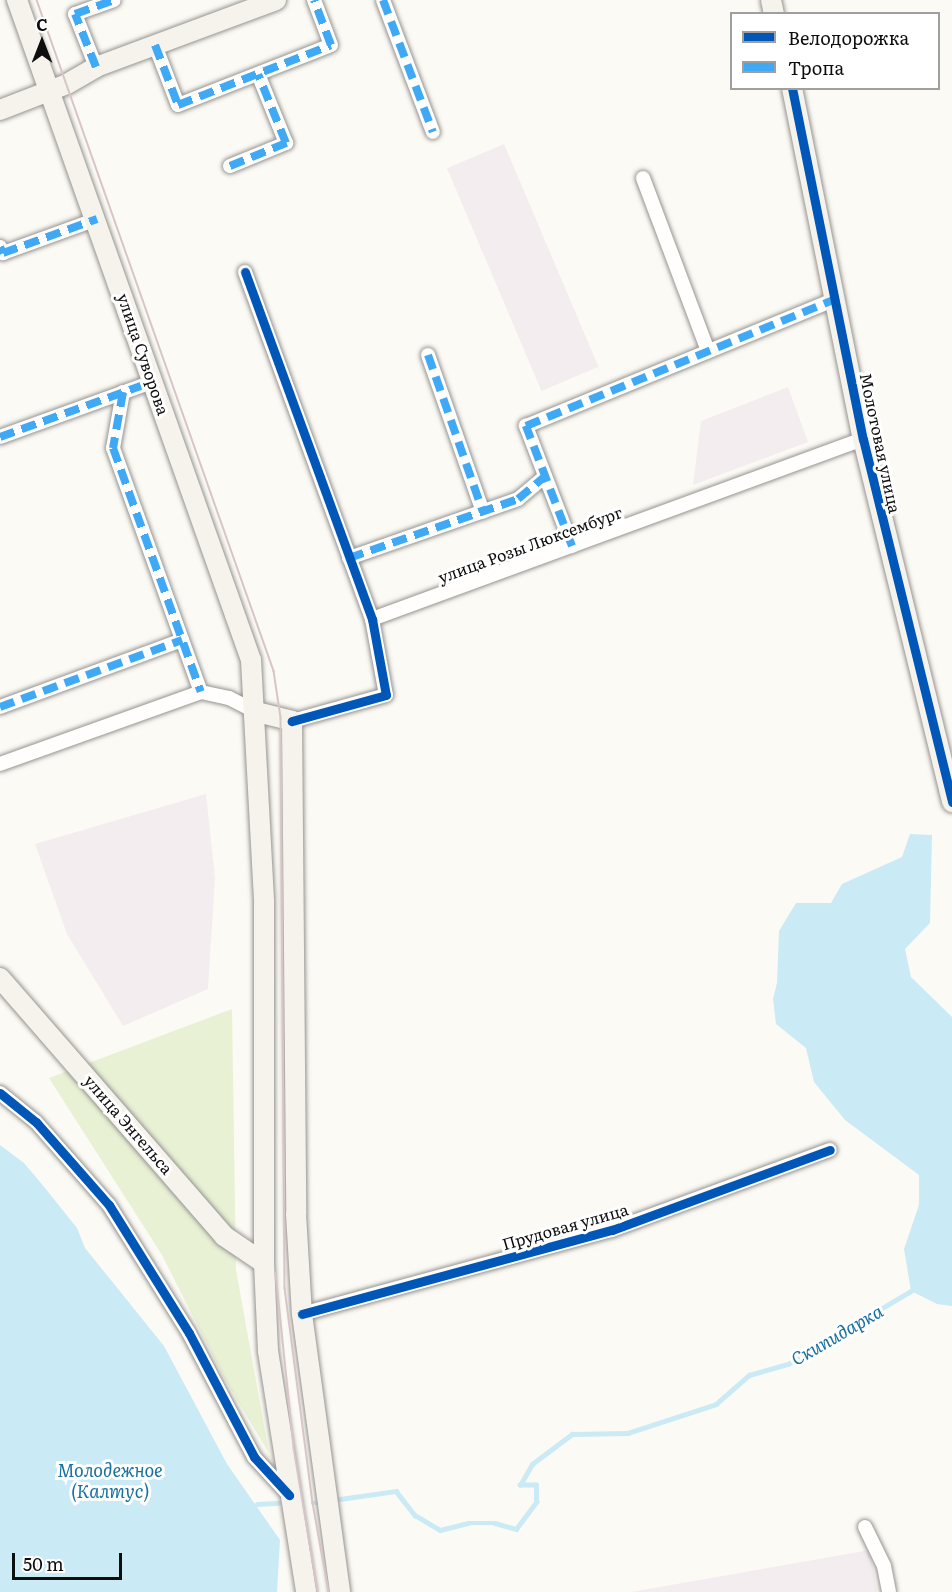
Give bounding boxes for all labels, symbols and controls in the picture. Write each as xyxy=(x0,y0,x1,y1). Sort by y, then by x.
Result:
north arrow xyxy=(12,12,72,72)
text: С xyxy=(36,12,48,36)
legend xyxy=(730,12,940,90)
text: Велодорожка xyxy=(788,24,909,51)
text: Тропа xyxy=(788,54,844,81)
street label: улица Суворова xyxy=(114,291,174,417)
street label: Молотовая улица xyxy=(857,371,905,515)
street label: улица Розы Люксембург xyxy=(435,502,625,586)
street label: улица Энгельса xyxy=(81,1070,177,1178)
street label: Прудовая улица xyxy=(500,1199,630,1253)
water label: Скипидарка xyxy=(787,1300,887,1370)
water label: Молодежное (Калтус) xyxy=(57,1460,163,1502)
scale bar xyxy=(15,1541,124,1579)
text: 50 m xyxy=(23,1550,64,1577)

